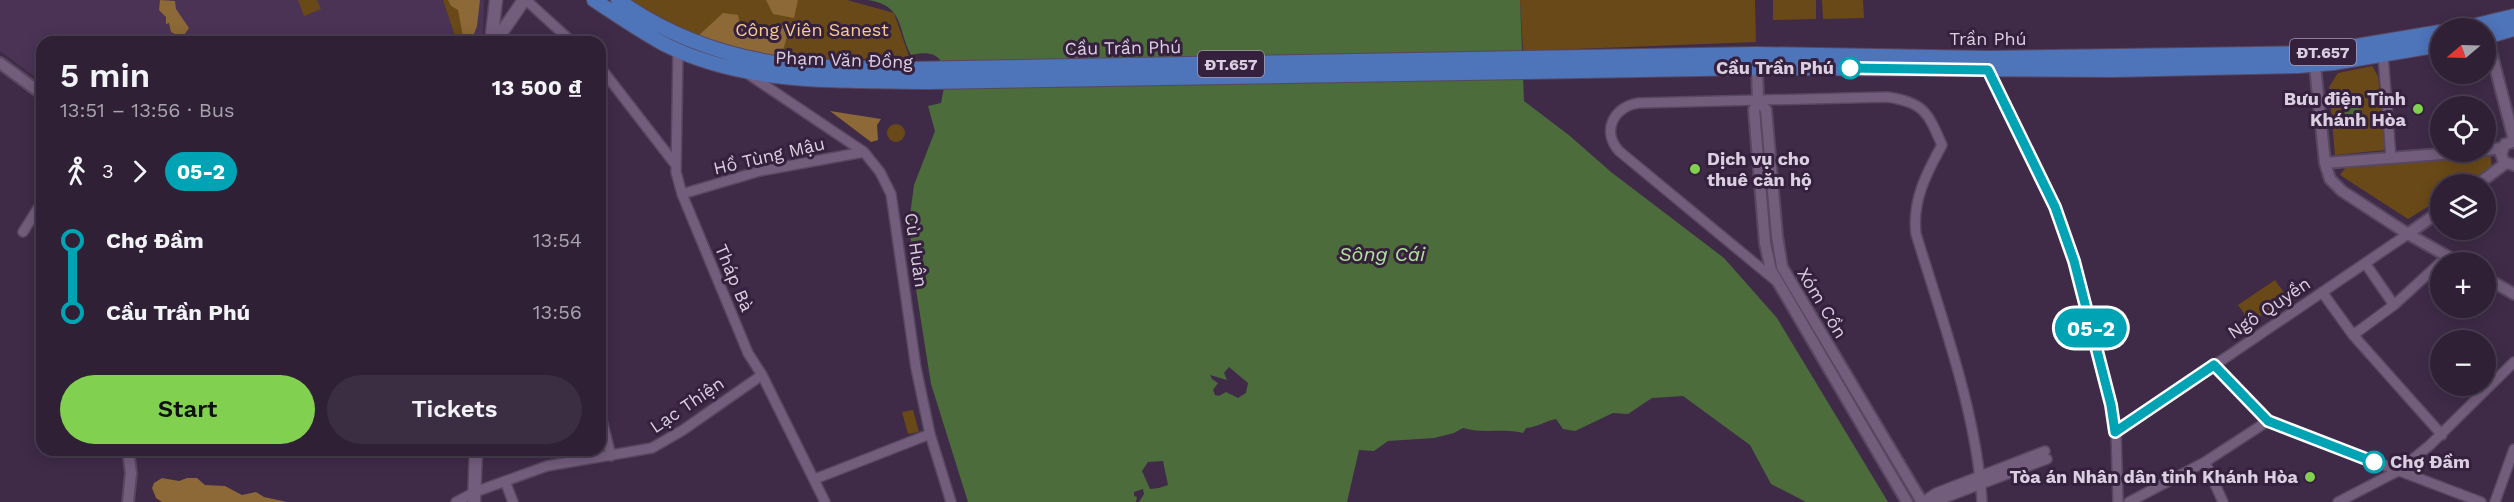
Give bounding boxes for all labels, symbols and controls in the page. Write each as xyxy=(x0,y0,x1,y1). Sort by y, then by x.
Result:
north arrow xyxy=(2430,18,2496,84)
map controls xyxy=(2430,18,2496,396)
park label: Công Viên Sanest xyxy=(735,19,889,40)
street label: Trần Phú xyxy=(1949,28,2027,49)
street label: Cầu Trần Phú xyxy=(1064,36,1182,59)
road number: ĐT.657 xyxy=(2290,39,2356,65)
street label: Phạm Văn Đồng xyxy=(775,47,914,72)
road number: ĐT.657 xyxy=(1198,51,1264,77)
text: 5 min xyxy=(60,56,150,95)
place label: Cầu Trần Phú xyxy=(1716,57,1834,78)
marker: Cầu Trần Phú xyxy=(1839,57,1861,79)
text: 13 500 ₫ xyxy=(492,75,582,100)
place label: Bưu điện Tỉnh Khánh Hòa xyxy=(2284,88,2407,130)
button: locate xyxy=(2430,96,2496,162)
text: 13:51 – 13:56 · Bus xyxy=(60,98,235,122)
marker: Bưu điện Tỉnh Khánh Hòa xyxy=(2411,102,2425,116)
street label: Hồ Tùng Mậu xyxy=(711,132,827,179)
place label: Dịch vụ cho thuê căn hộ xyxy=(1707,148,1812,190)
icon: walk xyxy=(60,155,93,188)
icon: forward xyxy=(123,155,156,188)
text: 3 xyxy=(102,159,114,183)
text: 05-2 xyxy=(177,159,225,184)
marker: Dịch vụ cho thuê căn hộ xyxy=(1688,162,1702,176)
button: layers xyxy=(2430,174,2496,240)
street label: Cù Huân xyxy=(901,211,932,289)
text: Chợ Đầm xyxy=(106,228,204,253)
text: 13:54 xyxy=(533,228,582,252)
street label: Tháp Bà xyxy=(711,241,758,315)
water label: Sông Cái xyxy=(1339,242,1426,266)
button: + xyxy=(2430,252,2496,318)
street label: Xóm Cồn xyxy=(1793,264,1852,342)
street label: Ngô Quyền xyxy=(2224,272,2314,343)
text: Cầu Trần Phú xyxy=(106,300,250,325)
text: 13:56 xyxy=(533,300,582,324)
line badge: 05-2 xyxy=(2049,308,2133,348)
text: 05-2 xyxy=(2067,316,2115,341)
button: − xyxy=(2430,330,2496,396)
street label: Lạc Thiện xyxy=(646,372,728,437)
button: Start xyxy=(60,375,315,444)
button: Tickets xyxy=(327,375,582,444)
marker: Chợ Đầm xyxy=(2363,451,2385,473)
place label: Chợ Đầm xyxy=(2390,451,2470,472)
place label: Tòa án Nhân dân tỉnh Khánh Hòa xyxy=(2009,466,2299,487)
marker: Tòa án Nhân dân tỉnh Khánh Hòa xyxy=(2303,470,2317,484)

